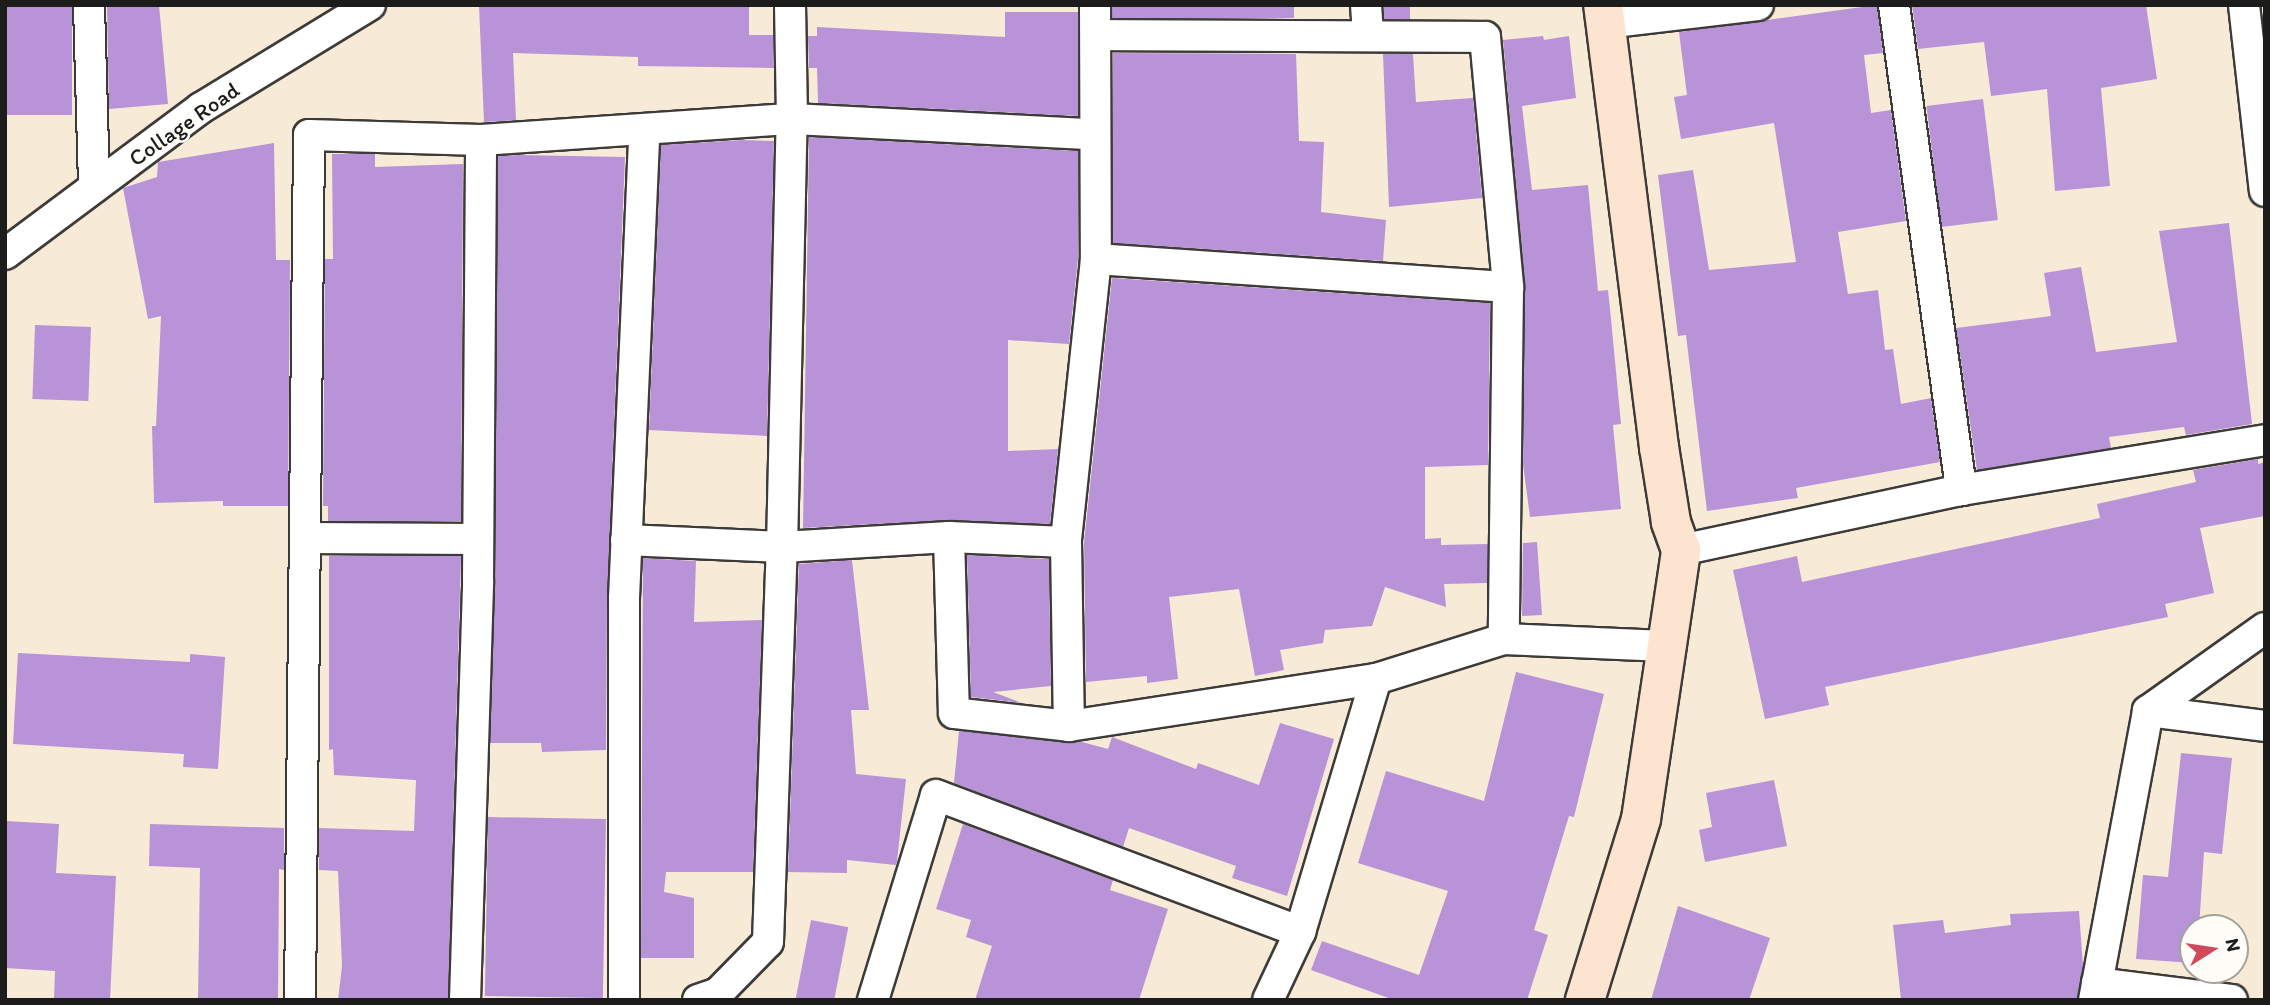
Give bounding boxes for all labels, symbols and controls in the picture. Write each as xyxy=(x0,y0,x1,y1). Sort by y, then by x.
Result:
street label: Collage Road xyxy=(123,76,245,172)
north arrow xyxy=(2179,914,2249,984)
text: N xyxy=(2220,936,2246,954)

